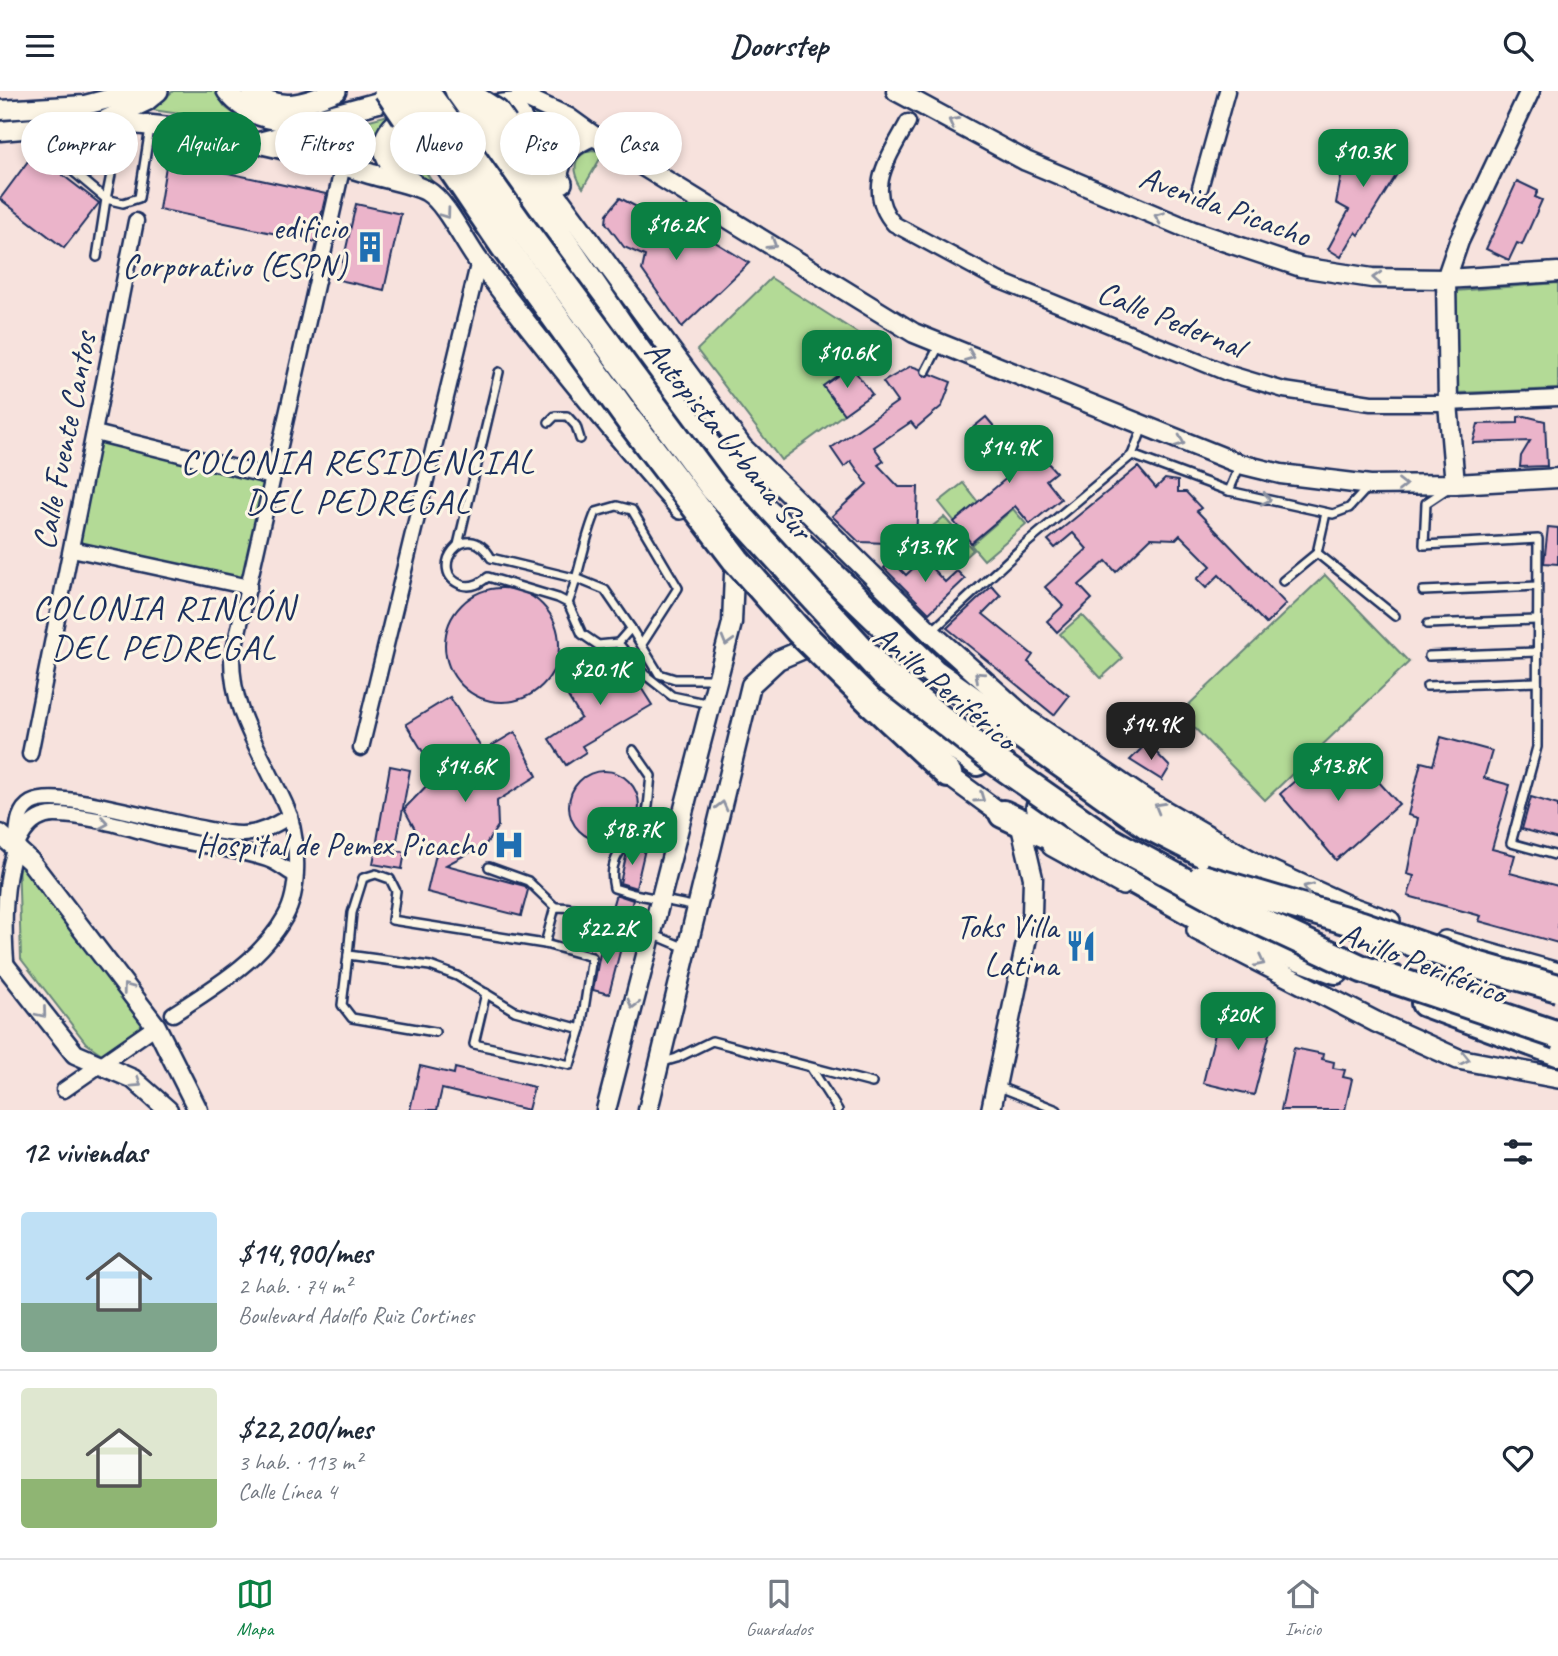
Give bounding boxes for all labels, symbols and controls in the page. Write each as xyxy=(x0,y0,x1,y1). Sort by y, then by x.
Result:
text: Doorstep xyxy=(730,25,828,66)
icon: menu xyxy=(21,27,59,65)
icon: search xyxy=(1499,27,1537,65)
chip: Comprar xyxy=(21,112,138,175)
chip: Alquilar xyxy=(152,112,261,175)
chip: Filtros xyxy=(275,112,376,175)
chip: Nuevo xyxy=(390,112,486,175)
chip: Piso xyxy=(500,112,580,175)
chip: Casa xyxy=(594,112,682,175)
one-way arrow xyxy=(948,117,960,130)
pin: $10.3K xyxy=(1306,129,1420,189)
text: $10.3K xyxy=(1334,137,1392,166)
street label: Avenida Picacho xyxy=(1134,156,1317,257)
pin: $16.2K xyxy=(619,202,733,262)
one-way arrow xyxy=(438,206,450,219)
place label: edificio Corporativo (ESPN) xyxy=(122,207,349,287)
text: $16.2K xyxy=(647,210,705,239)
one-way arrow xyxy=(1154,211,1166,225)
building icon: edificio Corporativo (ESPN) xyxy=(353,230,387,264)
one-way arrow xyxy=(764,236,777,249)
street label: Calle Pedernal xyxy=(1091,271,1256,369)
one-way arrow xyxy=(1372,271,1383,286)
street label: Calle Fuente Cantos xyxy=(22,326,106,553)
street label: Autopista Urbana Sur xyxy=(635,331,824,550)
pin: $10.6K xyxy=(790,331,904,390)
text: $10.6K xyxy=(818,338,876,367)
one-way arrow xyxy=(963,347,975,361)
pin: $14.9K xyxy=(952,425,1066,485)
text: $14.9K xyxy=(980,433,1038,462)
one-way arrow xyxy=(1173,434,1185,448)
district label: COLONIA RESIDENCIAL DEL PEDREGAL xyxy=(181,439,535,524)
one-way arrow xyxy=(1397,477,1408,493)
one-way arrow xyxy=(1260,491,1272,506)
pin: $13.9K xyxy=(868,525,982,584)
text: $13.9K xyxy=(896,532,954,561)
district label: COLONIA RINCÓN DEL PEDREGAL xyxy=(32,585,299,670)
street label: Anillo Periférico xyxy=(865,615,1028,761)
one-way arrow xyxy=(721,635,735,647)
pin: $20.1K xyxy=(543,647,657,707)
text: $20.1K xyxy=(571,655,629,684)
one-way arrow xyxy=(974,672,987,684)
pin: $14.9K xyxy=(1094,703,1208,762)
text: $14.9K xyxy=(1122,710,1180,739)
pin: $13.8K xyxy=(1281,743,1395,803)
pin: $14.6K xyxy=(408,745,522,804)
text: $13.8K xyxy=(1309,751,1367,780)
text: $14.6K xyxy=(436,752,494,781)
one-way arrow xyxy=(972,790,985,802)
one-way arrow xyxy=(714,800,728,812)
one-way arrow xyxy=(1153,802,1166,815)
pin: $18.7K xyxy=(575,807,689,867)
one-way arrow xyxy=(98,814,110,829)
text: $18.7K xyxy=(603,815,661,844)
place label: Hospital de Pemex Picacho xyxy=(196,824,487,866)
hospital icon: Hospital de Pemex Picacho xyxy=(492,828,526,862)
one-way arrow xyxy=(1303,882,1315,896)
place label: Toks Villa Latina xyxy=(956,906,1060,986)
pin: $22.2K xyxy=(550,907,664,966)
street label: Anillo Periférico xyxy=(1334,912,1515,1015)
text: $22.2K xyxy=(578,914,636,943)
restaurant icon: Toks Villa Latina xyxy=(1064,929,1098,963)
one-way arrow xyxy=(1253,954,1265,968)
one-way arrow xyxy=(123,983,135,996)
pin: $20K xyxy=(1197,993,1279,1052)
one-way arrow xyxy=(627,997,641,1009)
text: $20K xyxy=(1217,1000,1259,1029)
one-way arrow xyxy=(33,1005,46,1018)
one-way arrow xyxy=(1459,1051,1471,1066)
one-way arrow xyxy=(129,1075,142,1087)
text: 12 viviendas xyxy=(21,1133,147,1171)
icon: filters xyxy=(1499,1133,1537,1171)
text: $14,900/mes xyxy=(238,1234,372,1272)
icon: home xyxy=(77,1240,161,1324)
icon: heart xyxy=(1499,1263,1537,1301)
text: 2 hab. · 74 m² xyxy=(238,1272,351,1301)
text: Boulevard Adolfo Ruiz Cortines xyxy=(238,1301,474,1330)
text: $22,200/mes xyxy=(238,1410,372,1448)
icon: home xyxy=(77,1416,161,1500)
icon: heart xyxy=(1499,1439,1537,1477)
text: 3 hab. · 113 m² xyxy=(238,1448,362,1477)
text: Calle Línea 4 xyxy=(238,1477,337,1506)
tab: Mapa xyxy=(236,1575,274,1641)
tab: Guardados xyxy=(746,1575,812,1641)
tab: Inicio xyxy=(1284,1575,1322,1641)

